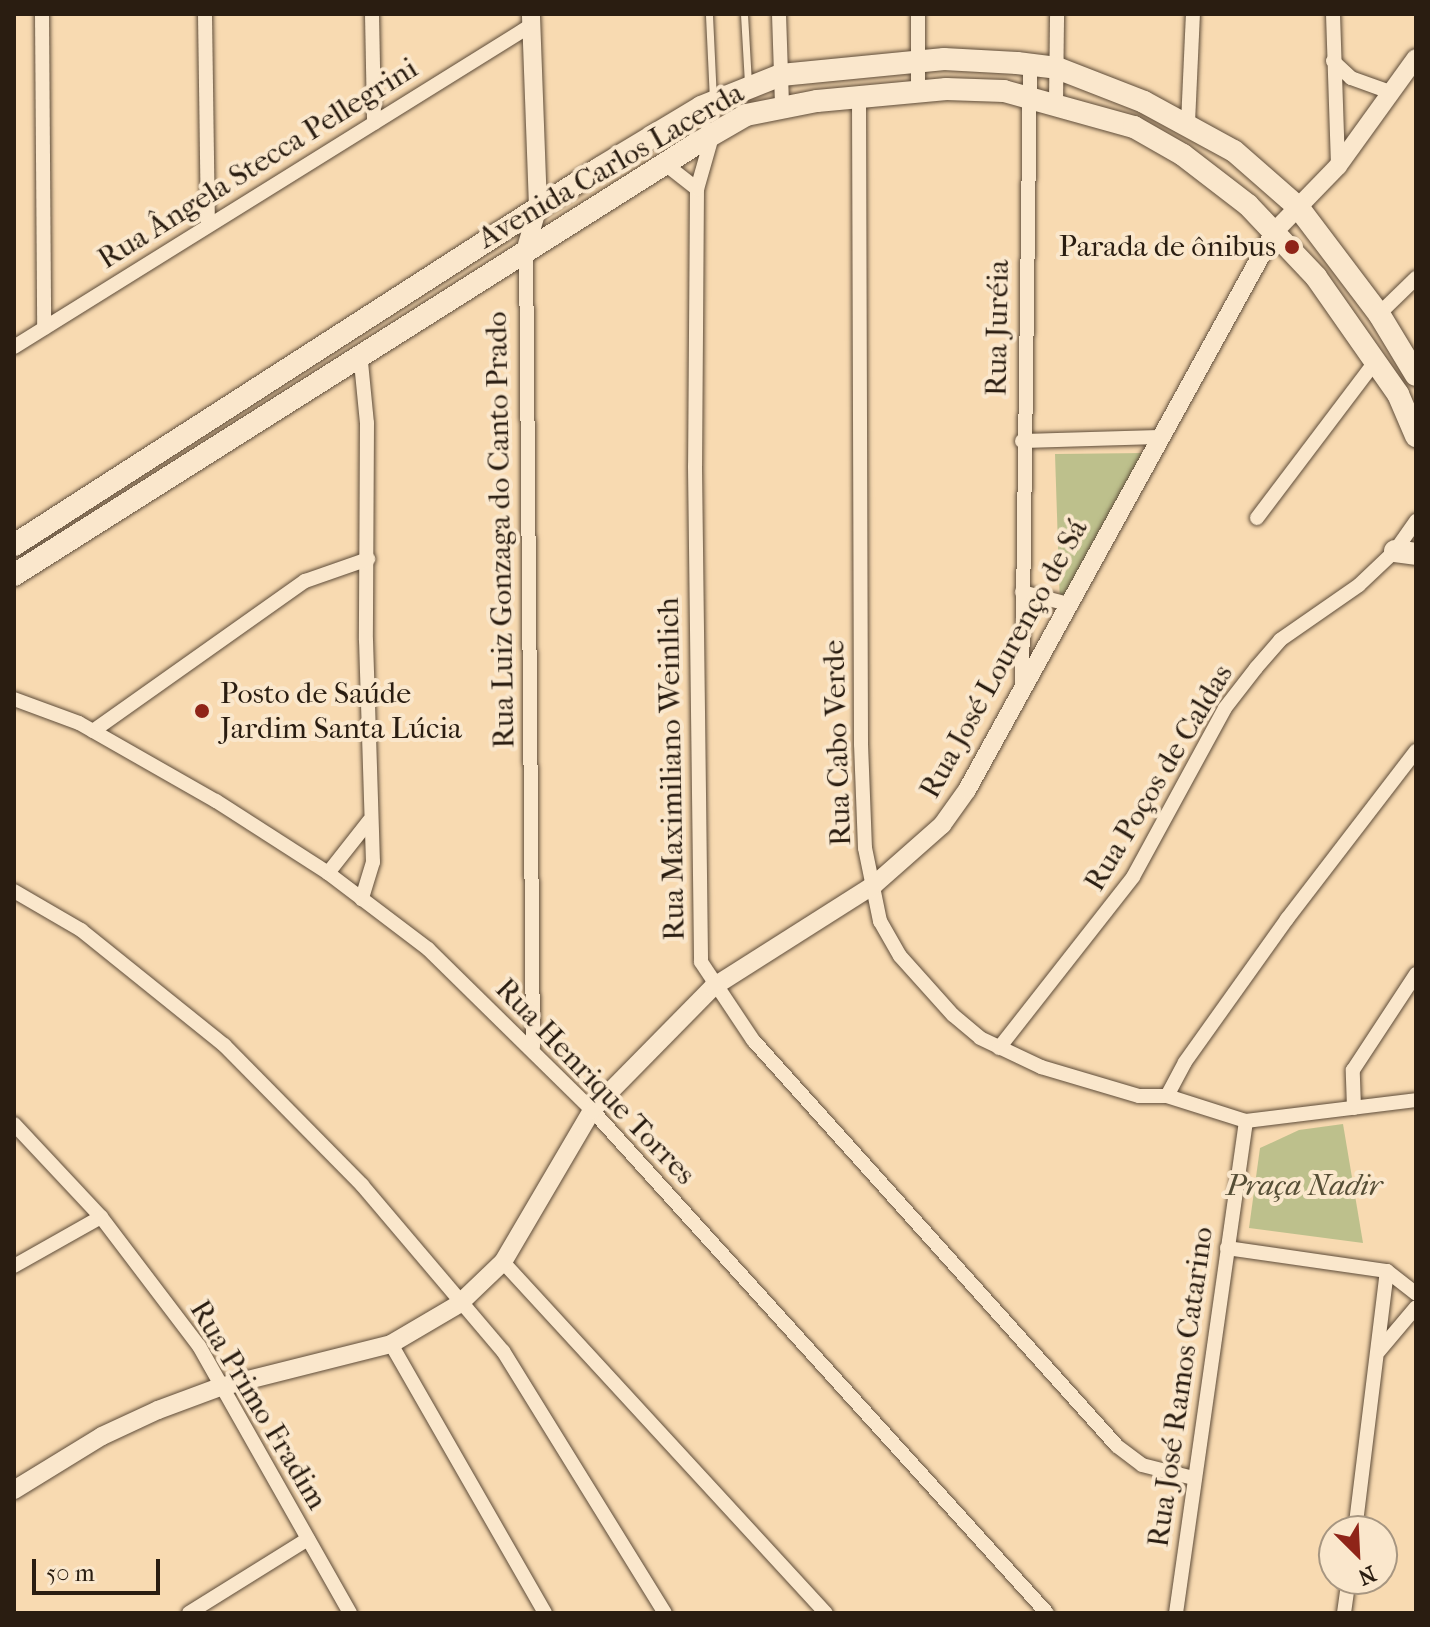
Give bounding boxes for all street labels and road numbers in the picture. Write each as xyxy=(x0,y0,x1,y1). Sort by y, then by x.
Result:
street label: Rua Ângela Stecca Pellegrini xyxy=(92,51,424,277)
street label: Avenida Carlos Lacerda xyxy=(472,75,750,257)
street label: Rua Juréia xyxy=(979,259,1017,397)
street label: Rua Luiz Gonzaga do Canto Prado xyxy=(479,311,523,749)
street label: Rua José Lourenço de Sá xyxy=(912,513,1096,805)
street label: Rua Maximiliano Weinlich xyxy=(651,597,693,941)
street label: Rua Cabo Verde xyxy=(816,639,860,847)
street label: Rua Poços de Caldas xyxy=(1077,658,1241,898)
street label: Rua Henrique Torres xyxy=(487,971,703,1193)
street label: Rua José Ramos Catarino xyxy=(1141,1224,1221,1550)
street label: Rua Primo Fradim xyxy=(181,1294,335,1516)

